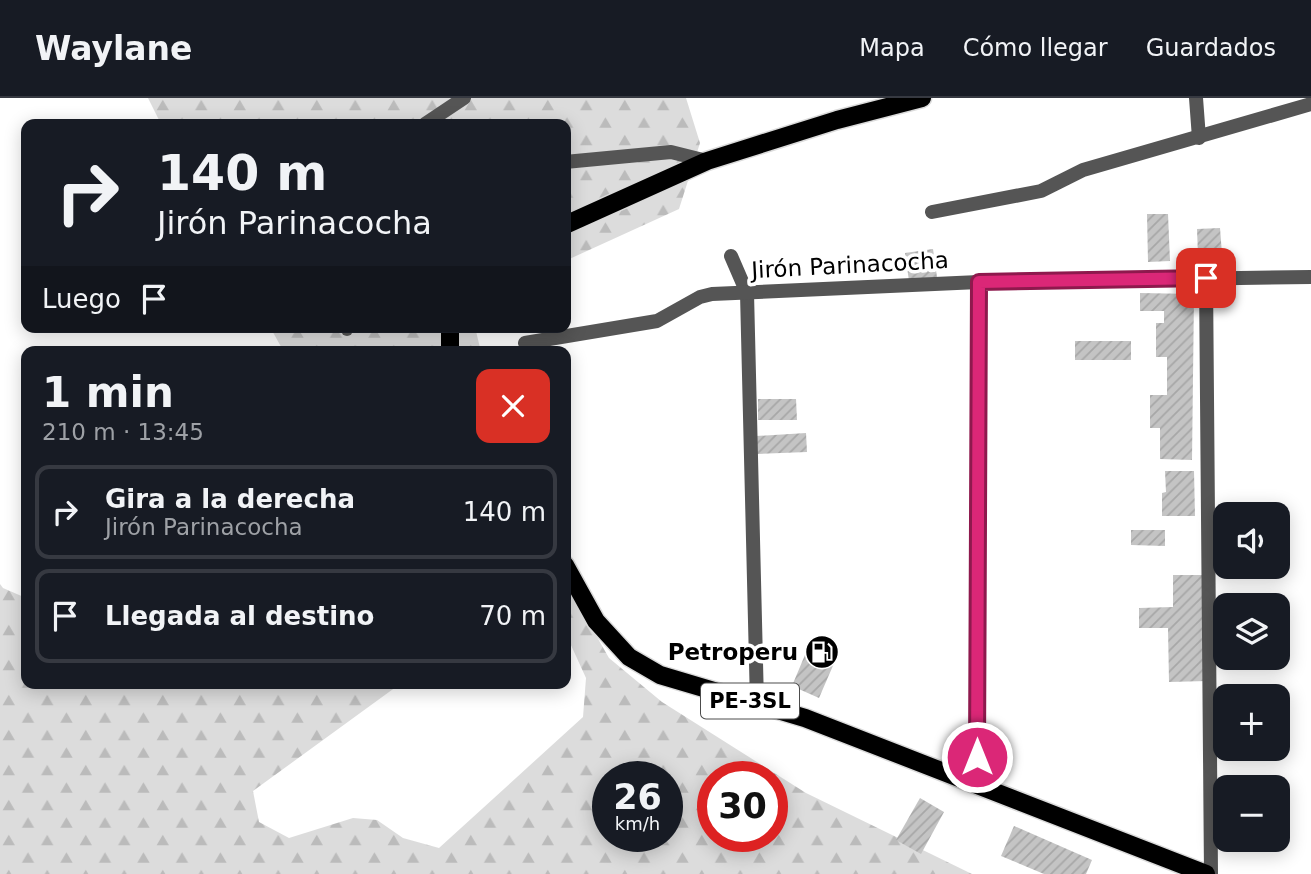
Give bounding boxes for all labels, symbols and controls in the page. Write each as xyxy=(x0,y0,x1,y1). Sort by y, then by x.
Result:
text: Waylane xyxy=(35,29,192,68)
text: Mapa xyxy=(859,34,925,62)
text: Cómo llegar xyxy=(963,34,1108,62)
text: Guardados xyxy=(1146,34,1276,62)
text: 140 m xyxy=(157,145,327,202)
icon: right xyxy=(42,147,133,238)
text: Jirón Parinacocha xyxy=(157,204,432,242)
street label: Jirón Parinacocha xyxy=(749,247,949,283)
pin xyxy=(1176,248,1236,308)
icon: arrive xyxy=(1187,259,1225,297)
icon: arrive xyxy=(135,280,173,318)
text: Luego xyxy=(42,284,121,314)
text: 1 min xyxy=(42,368,174,417)
button: close xyxy=(476,369,550,443)
text: 210 m · 13:45 xyxy=(42,419,204,445)
text: Gira a la derecha xyxy=(105,484,355,514)
icon: right xyxy=(46,493,84,531)
text: 140 m xyxy=(463,497,546,527)
map controls xyxy=(1213,502,1290,852)
button: sound xyxy=(1213,502,1290,579)
text: Jirón Parinacocha xyxy=(105,514,303,540)
button: layers xyxy=(1213,593,1290,670)
icon: arrive xyxy=(46,597,84,635)
text: Llegada al destino xyxy=(105,601,374,631)
text: 70 m xyxy=(479,601,546,631)
fuel station icon: Petroperu xyxy=(803,633,841,671)
place label: Petroperu xyxy=(668,639,798,665)
road number: PE-3SL xyxy=(701,684,799,718)
button: + xyxy=(1213,684,1290,761)
position arrow xyxy=(940,720,1014,794)
speed limit sign: 30 xyxy=(697,761,788,852)
button: − xyxy=(1213,775,1290,852)
text: 26 xyxy=(613,777,662,817)
text: km/h xyxy=(615,813,660,834)

